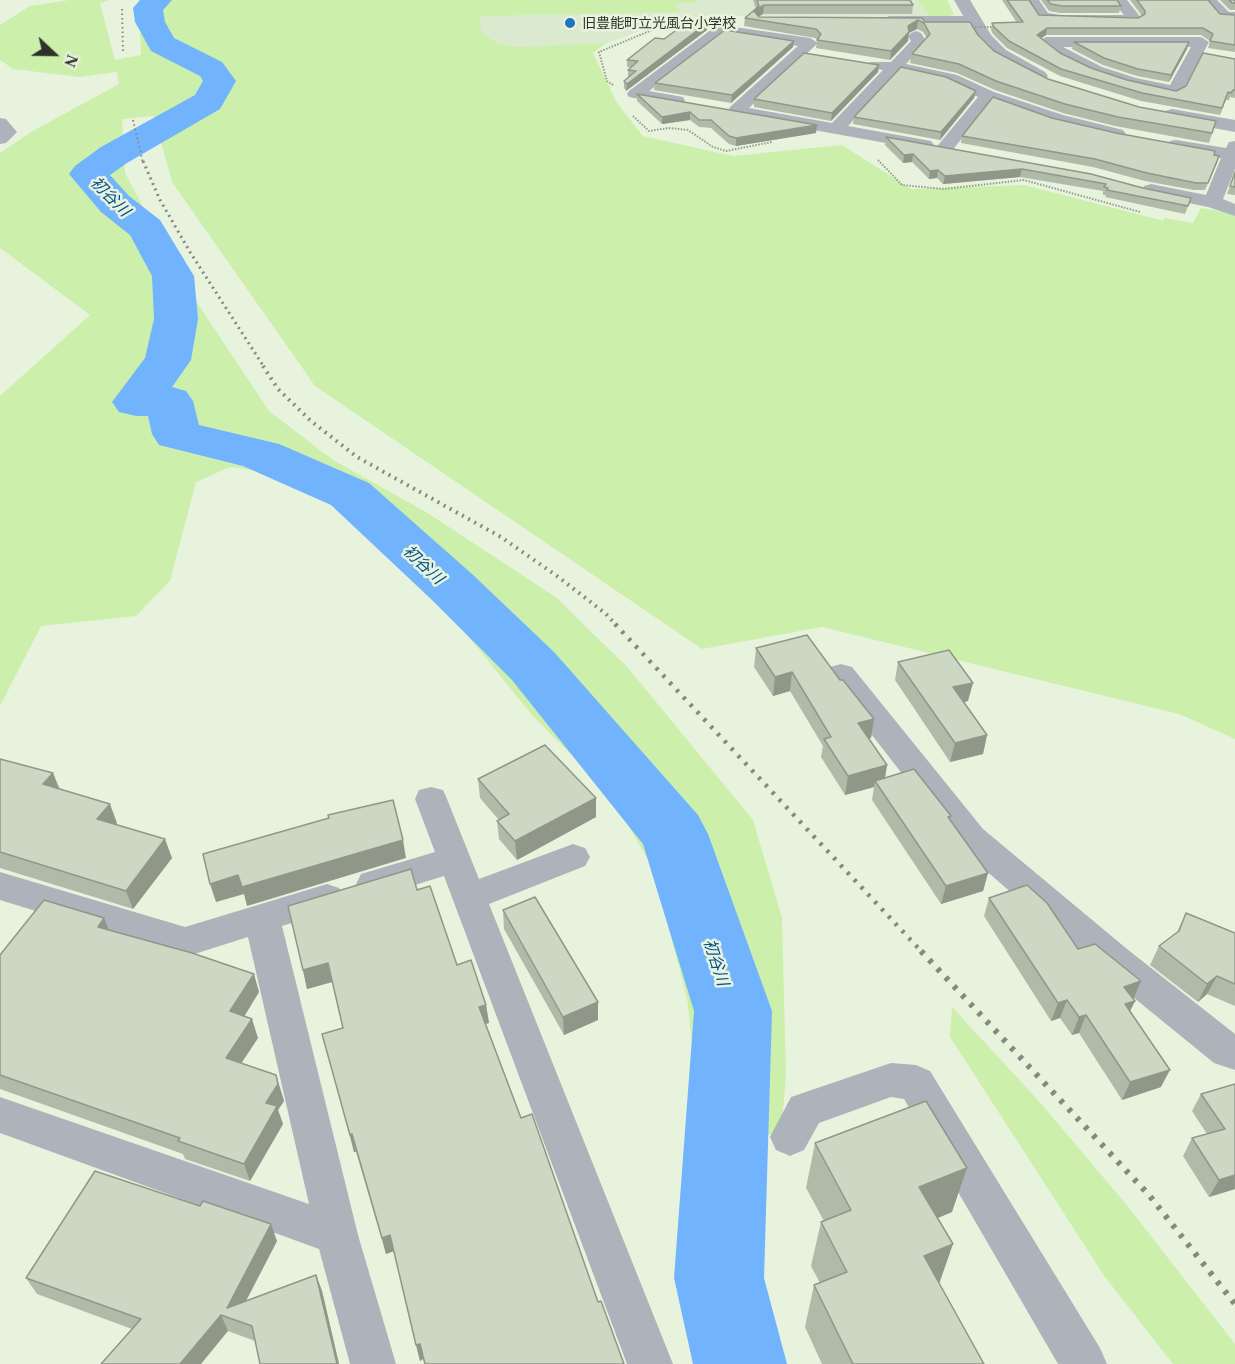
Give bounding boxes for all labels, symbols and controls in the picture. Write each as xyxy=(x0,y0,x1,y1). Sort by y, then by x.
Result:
place label: 旧豊能町立光風台小学校 xyxy=(582,15,736,31)
marker: 旧豊能町立光風台小学校 xyxy=(563,16,577,30)
north arrow xyxy=(24,24,84,84)
text: N xyxy=(61,52,81,69)
water label: 初谷川 xyxy=(87,172,135,220)
water label: 初谷川 xyxy=(400,541,448,587)
water label: 初谷川 xyxy=(700,936,734,988)

